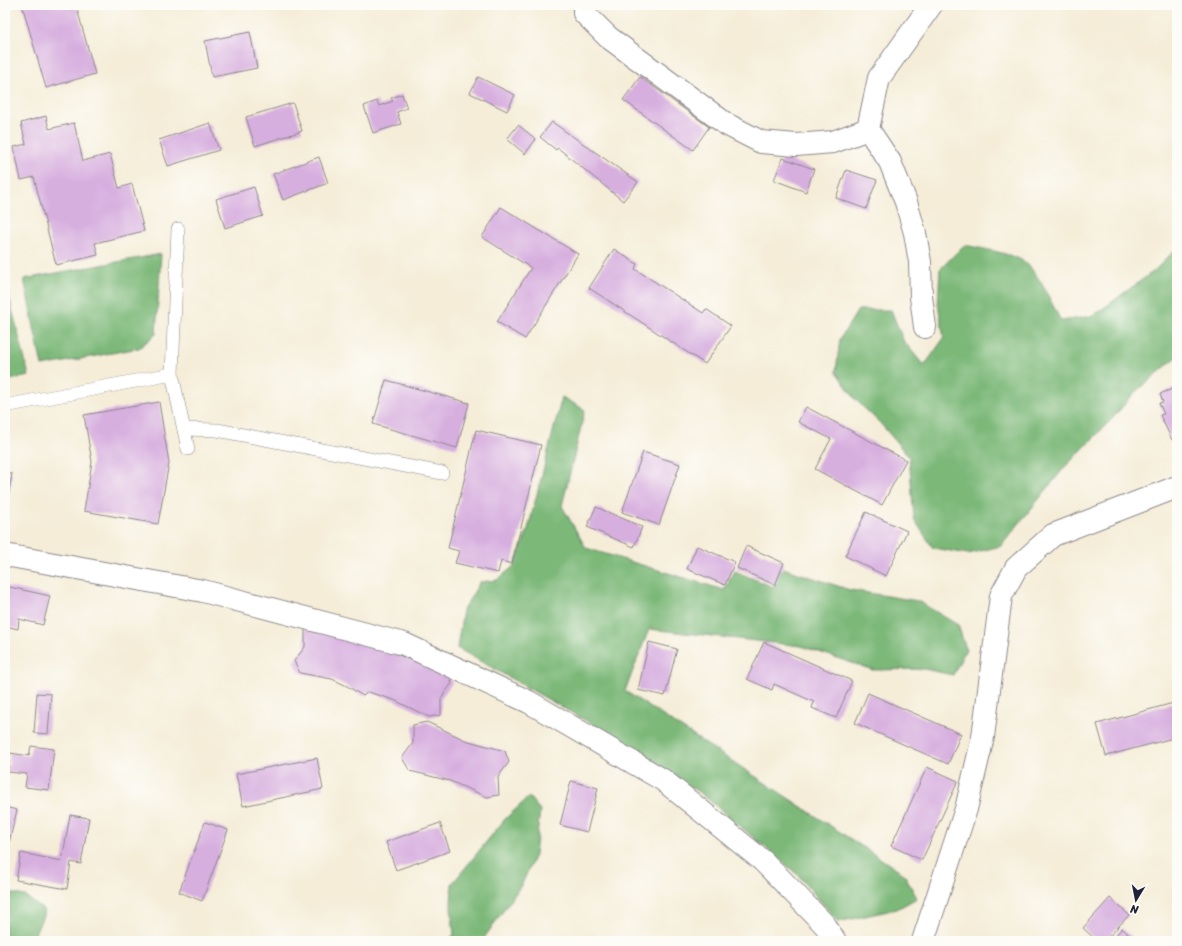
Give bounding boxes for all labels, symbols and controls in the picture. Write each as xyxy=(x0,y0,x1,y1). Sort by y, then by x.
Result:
north arrow xyxy=(1116,880,1156,920)
text: N xyxy=(1129,899,1141,920)

